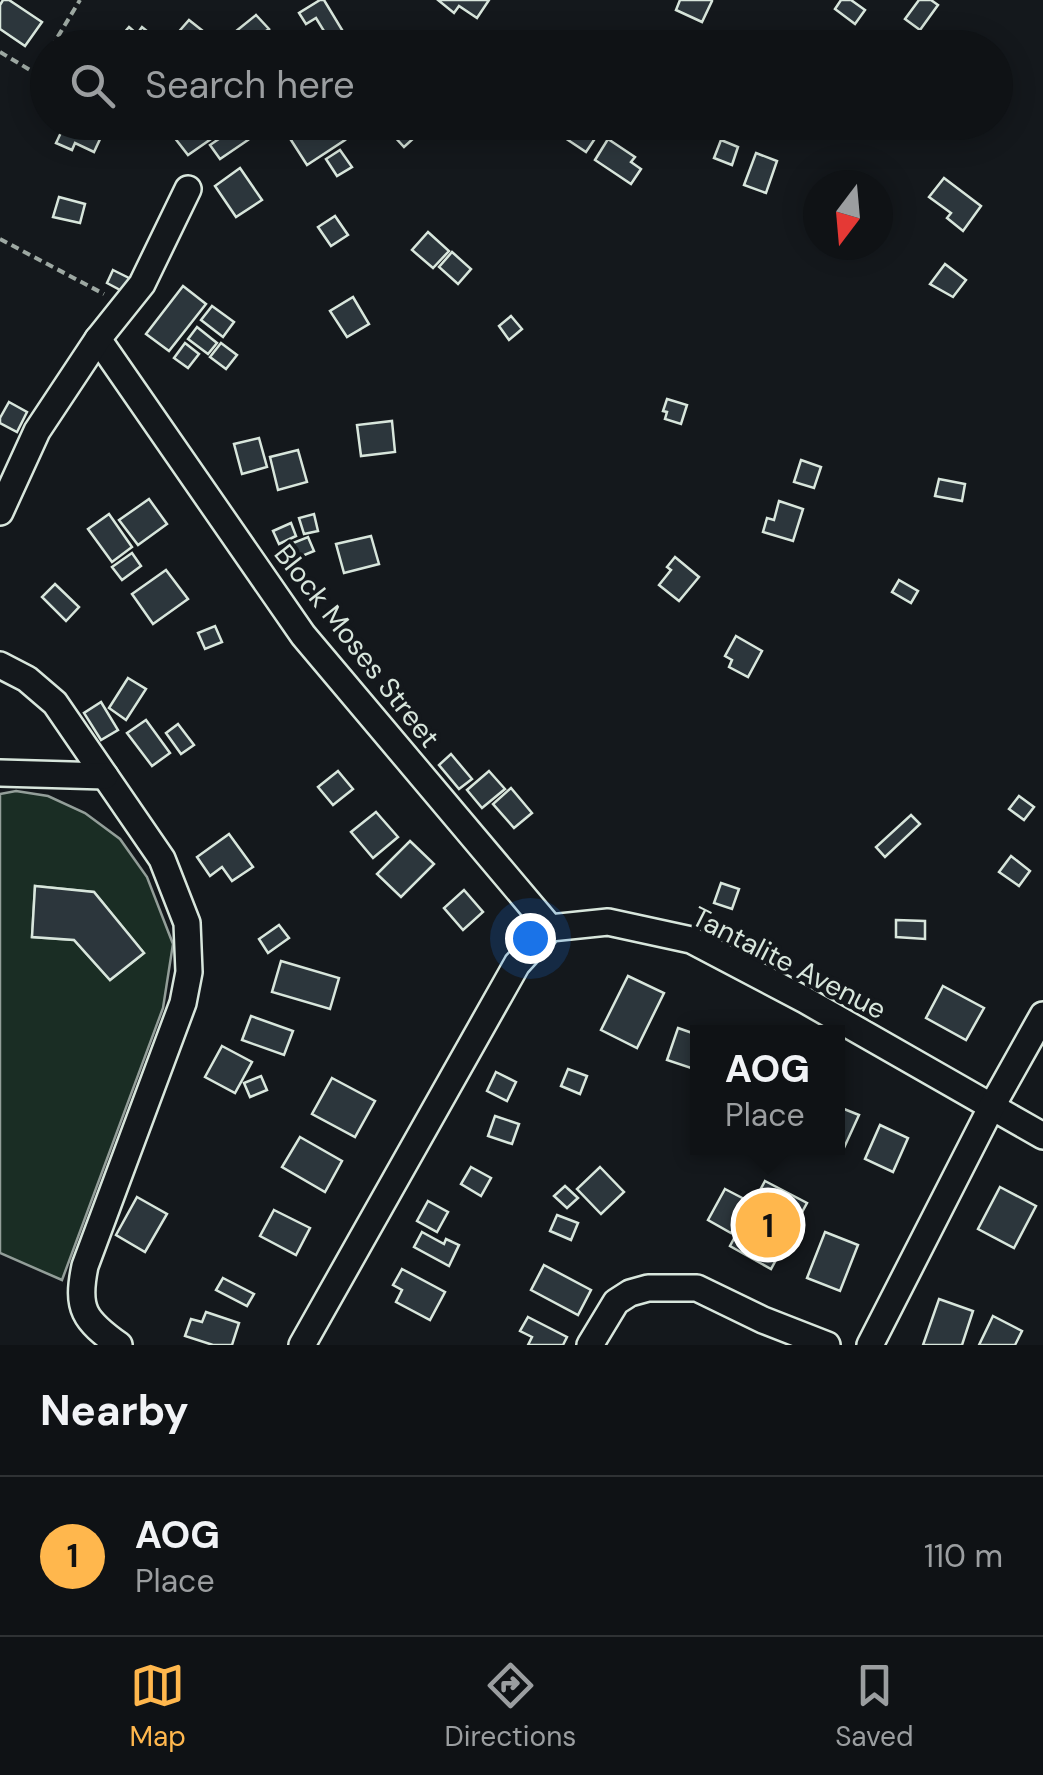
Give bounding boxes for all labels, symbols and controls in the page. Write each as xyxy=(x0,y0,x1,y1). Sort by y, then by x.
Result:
search box xyxy=(30,30,1013,140)
icon: search xyxy=(65,58,120,113)
text: Search here xyxy=(145,60,355,110)
north arrow xyxy=(803,170,893,260)
street label: Block Moses Street xyxy=(266,537,448,755)
street label: Tantalite Avenue xyxy=(686,898,892,1028)
your location xyxy=(505,913,556,964)
popup xyxy=(690,1025,845,1155)
text: AOG xyxy=(725,1044,810,1094)
text: Place xyxy=(725,1094,805,1136)
pin: 1 xyxy=(736,1188,800,1262)
text: Nearby xyxy=(40,1383,189,1438)
text: AOG xyxy=(135,1510,220,1560)
text: 1 xyxy=(67,1535,78,1577)
text: 110 m xyxy=(924,1535,1003,1577)
text: Place xyxy=(135,1560,215,1602)
tab: Map xyxy=(129,1658,186,1755)
tab: Directions xyxy=(445,1658,576,1755)
tab: Saved xyxy=(835,1658,914,1755)

